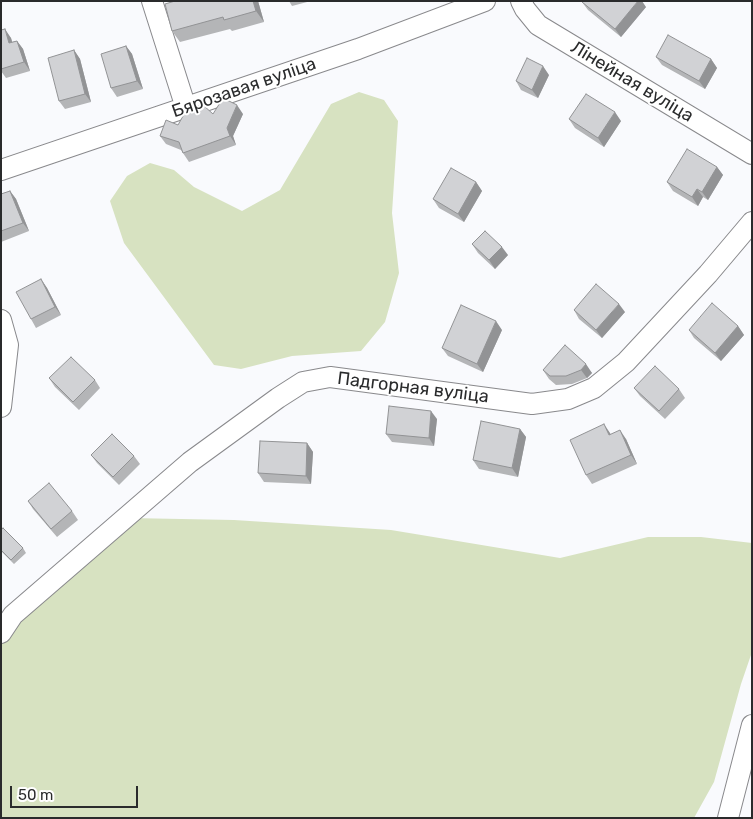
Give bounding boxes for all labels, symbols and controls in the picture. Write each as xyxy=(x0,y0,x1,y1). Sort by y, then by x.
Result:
street label: Лінейная вуліца xyxy=(567,37,697,127)
street label: Бярозавая вуліца xyxy=(169,53,319,123)
street label: Падгорная вуліца xyxy=(336,368,490,408)
scale bar xyxy=(12,776,140,808)
text: 50 m xyxy=(18,786,53,804)

